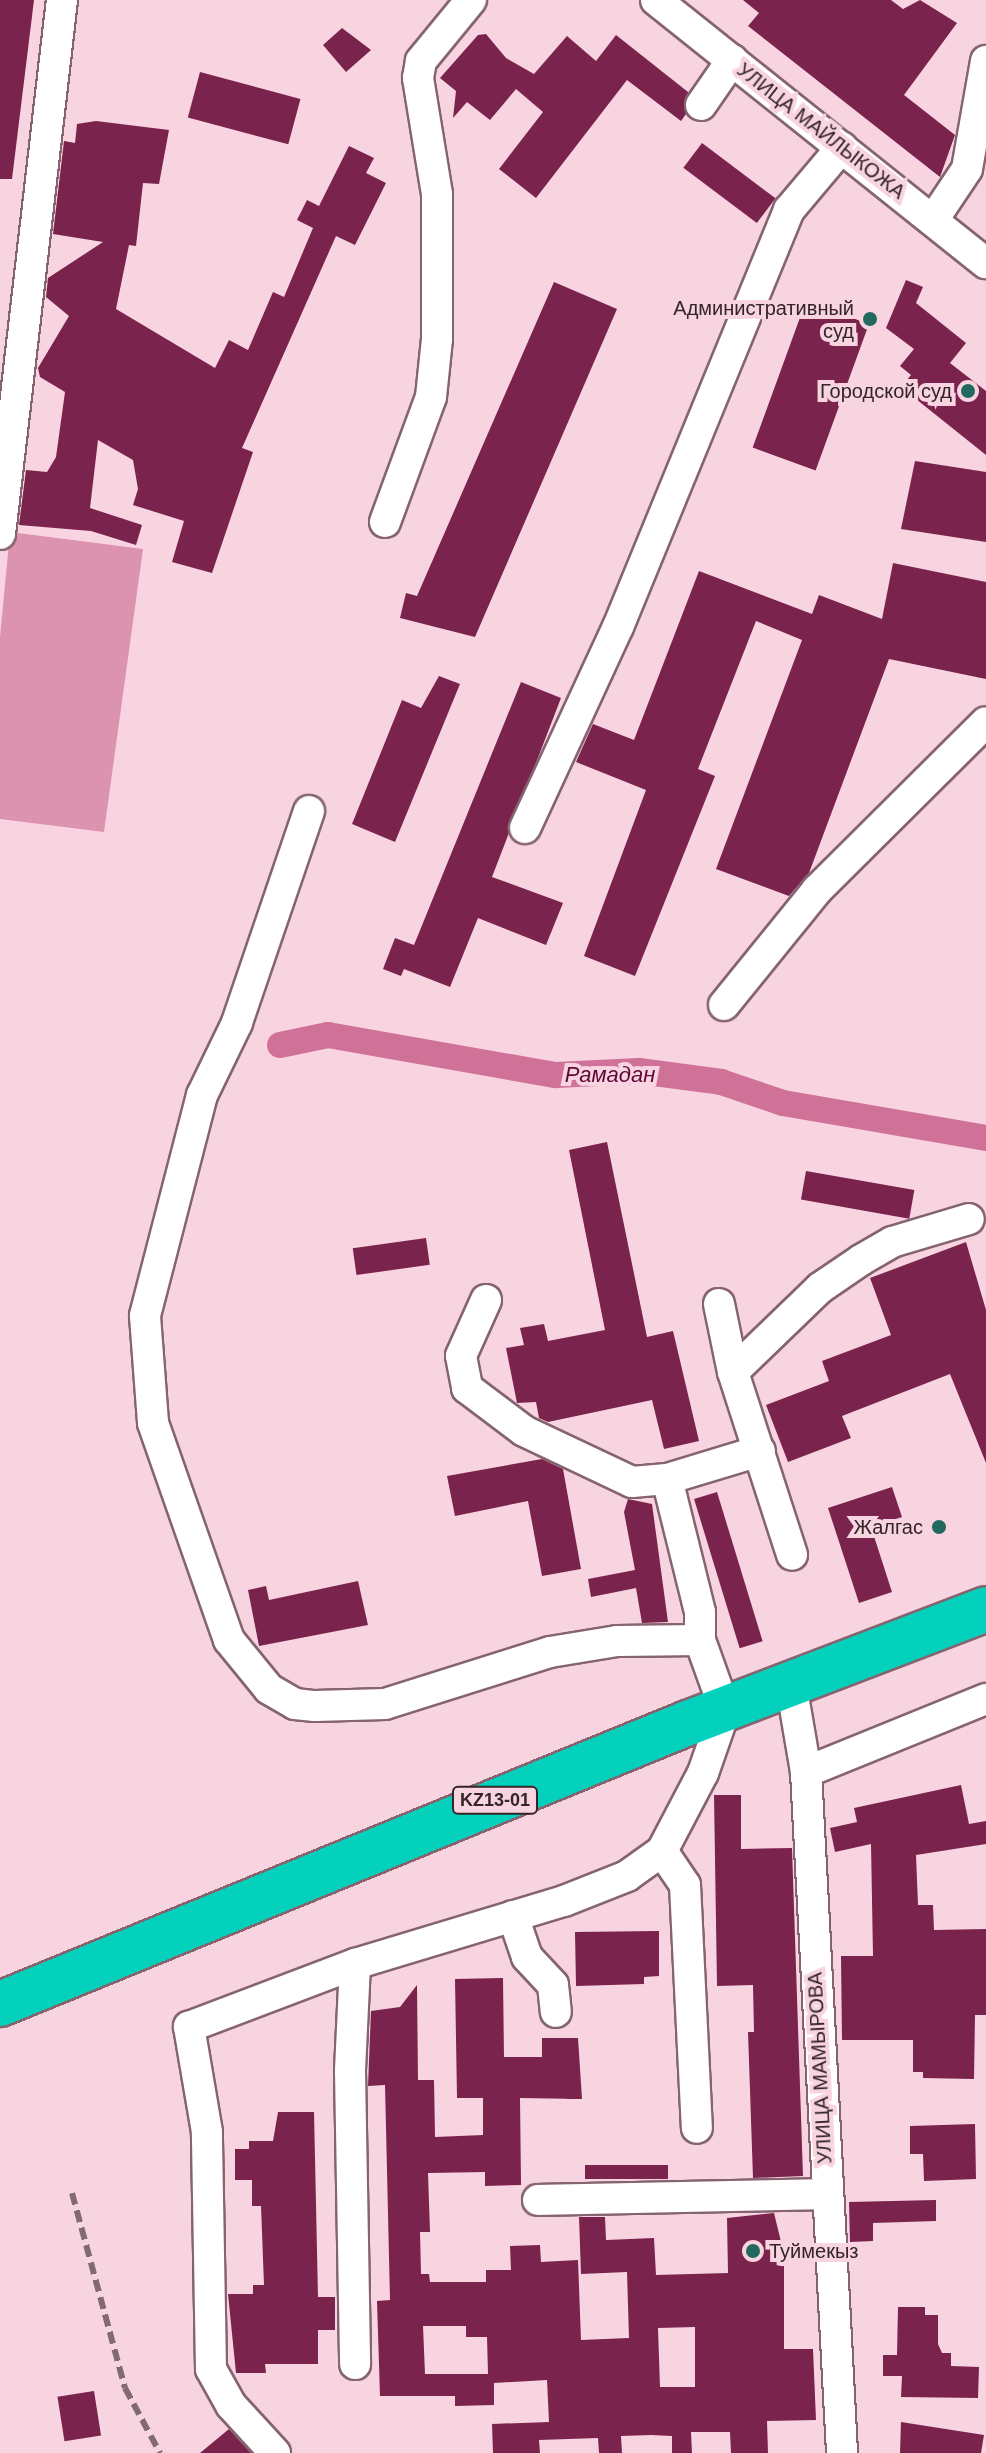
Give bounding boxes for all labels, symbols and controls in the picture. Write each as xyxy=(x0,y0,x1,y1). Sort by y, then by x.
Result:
street label: УЛИЦА МАЙЛЫКОЖА xyxy=(732,58,910,204)
place label: Административный суд xyxy=(673,296,854,343)
marker: Административный суд xyxy=(861,310,879,328)
place label: Городской суд xyxy=(820,379,952,403)
marker: Городской суд xyxy=(959,382,977,400)
water label: Рамадан xyxy=(565,1062,655,1088)
place label: Жалгас xyxy=(854,1515,923,1539)
marker: Жалгас xyxy=(930,1518,948,1536)
road number: KZ13-01 xyxy=(451,1786,539,1814)
street label: УЛИЦА МАМЫРОВА xyxy=(803,1971,837,2165)
place label: Туймекыз xyxy=(769,2239,858,2263)
marker: Туймекыз xyxy=(744,2242,762,2260)

